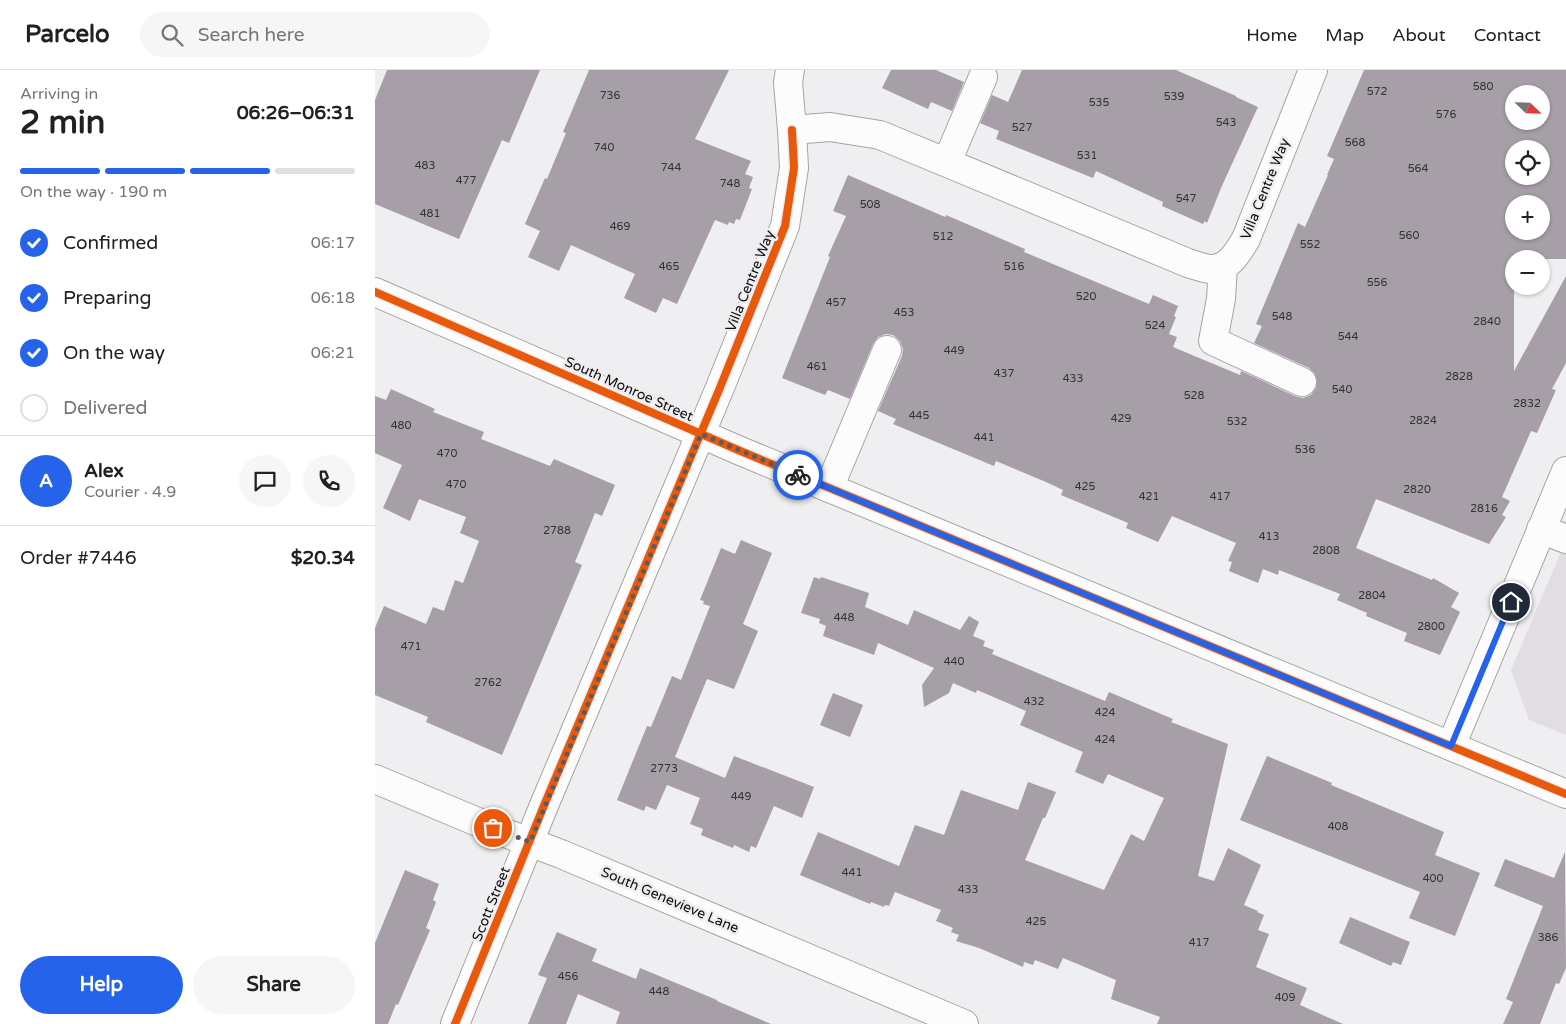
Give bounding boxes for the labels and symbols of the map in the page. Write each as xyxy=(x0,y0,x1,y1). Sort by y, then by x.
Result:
house number: 580 xyxy=(1473,80,1493,93)
house number: 572 xyxy=(1367,85,1387,98)
north arrow xyxy=(1505,85,1550,130)
house number: 736 xyxy=(600,89,620,102)
house number: 539 xyxy=(1164,90,1184,103)
house number: 535 xyxy=(1089,96,1109,109)
house number: 576 xyxy=(1436,108,1456,121)
house number: 543 xyxy=(1216,116,1236,129)
house number: 527 xyxy=(1012,121,1032,134)
street label: Villa Centre Way xyxy=(1237,135,1293,242)
house number: 568 xyxy=(1345,136,1365,149)
house number: 740 xyxy=(594,141,614,154)
house number: 531 xyxy=(1077,149,1097,162)
house number: 483 xyxy=(415,159,435,172)
house number: 744 xyxy=(661,161,681,174)
house number: 564 xyxy=(1408,162,1428,175)
house number: 477 xyxy=(456,174,476,187)
house number: 748 xyxy=(720,177,740,190)
house number: 547 xyxy=(1176,192,1196,205)
house number: 508 xyxy=(860,198,880,211)
house number: 481 xyxy=(420,207,440,220)
house number: 469 xyxy=(610,220,630,233)
street label: Villa Centre Way xyxy=(722,227,778,334)
house number: 560 xyxy=(1399,229,1419,242)
house number: 512 xyxy=(933,230,953,243)
house number: 552 xyxy=(1300,238,1320,251)
house number: 465 xyxy=(659,260,679,273)
house number: 516 xyxy=(1004,260,1024,273)
house number: 556 xyxy=(1367,276,1387,289)
house number: 520 xyxy=(1076,290,1096,303)
house number: 457 xyxy=(826,296,846,309)
house number: 453 xyxy=(894,306,914,319)
house number: 548 xyxy=(1272,310,1292,323)
house number: 2840 xyxy=(1473,315,1501,328)
house number: 524 xyxy=(1145,319,1165,332)
house number: 544 xyxy=(1338,330,1358,343)
house number: 449 xyxy=(944,344,964,357)
street label: South Monroe Street xyxy=(562,353,696,425)
house number: 461 xyxy=(807,360,827,373)
house number: 437 xyxy=(994,367,1014,380)
house number: 2828 xyxy=(1445,370,1473,383)
house number: 433 xyxy=(1063,372,1083,385)
house number: 540 xyxy=(1332,383,1352,396)
house number: 528 xyxy=(1184,389,1204,402)
house number: 2832 xyxy=(1513,397,1541,410)
house number: 445 xyxy=(909,409,929,422)
house number: 429 xyxy=(1111,412,1131,425)
house number: 2824 xyxy=(1409,414,1437,427)
house number: 532 xyxy=(1227,415,1247,428)
house number: 480 xyxy=(391,419,411,432)
house number: 441 xyxy=(974,431,994,444)
house number: 536 xyxy=(1295,443,1315,456)
house number: 470 xyxy=(437,447,457,460)
courier xyxy=(773,450,823,500)
house number: 470 xyxy=(446,478,466,491)
house number: 425 xyxy=(1075,480,1095,493)
house number: 2820 xyxy=(1403,483,1431,496)
house number: 421 xyxy=(1139,490,1159,503)
house number: 417 xyxy=(1210,490,1230,503)
house number: 2816 xyxy=(1470,502,1498,515)
house number: 2788 xyxy=(543,524,571,537)
house number: 413 xyxy=(1259,530,1279,543)
house number: 2808 xyxy=(1312,544,1340,557)
pin xyxy=(1490,581,1532,623)
house number: 2804 xyxy=(1358,589,1386,602)
house number: 448 xyxy=(834,611,854,624)
house number: 2800 xyxy=(1417,620,1445,633)
house number: 471 xyxy=(401,640,421,653)
house number: 440 xyxy=(944,655,964,668)
house number: 2762 xyxy=(474,676,502,689)
house number: 432 xyxy=(1024,695,1044,708)
house number: 424 xyxy=(1095,706,1115,719)
house number: 424 xyxy=(1095,733,1115,746)
house number: 2773 xyxy=(650,762,678,775)
house number: 449 xyxy=(731,790,751,803)
pin xyxy=(472,807,514,849)
house number: 408 xyxy=(1328,820,1348,833)
street label: South Genevieve Lane xyxy=(599,863,742,937)
street label: Scott Street xyxy=(468,864,514,944)
house number: 441 xyxy=(842,866,862,879)
house number: 400 xyxy=(1423,872,1443,885)
house number: 433 xyxy=(958,883,978,896)
house number: 425 xyxy=(1026,915,1046,928)
house number: 386 xyxy=(1538,931,1558,944)
house number: 417 xyxy=(1189,936,1209,949)
house number: 456 xyxy=(558,970,578,983)
house number: 448 xyxy=(649,985,669,998)
house number: 409 xyxy=(1275,991,1295,1004)

